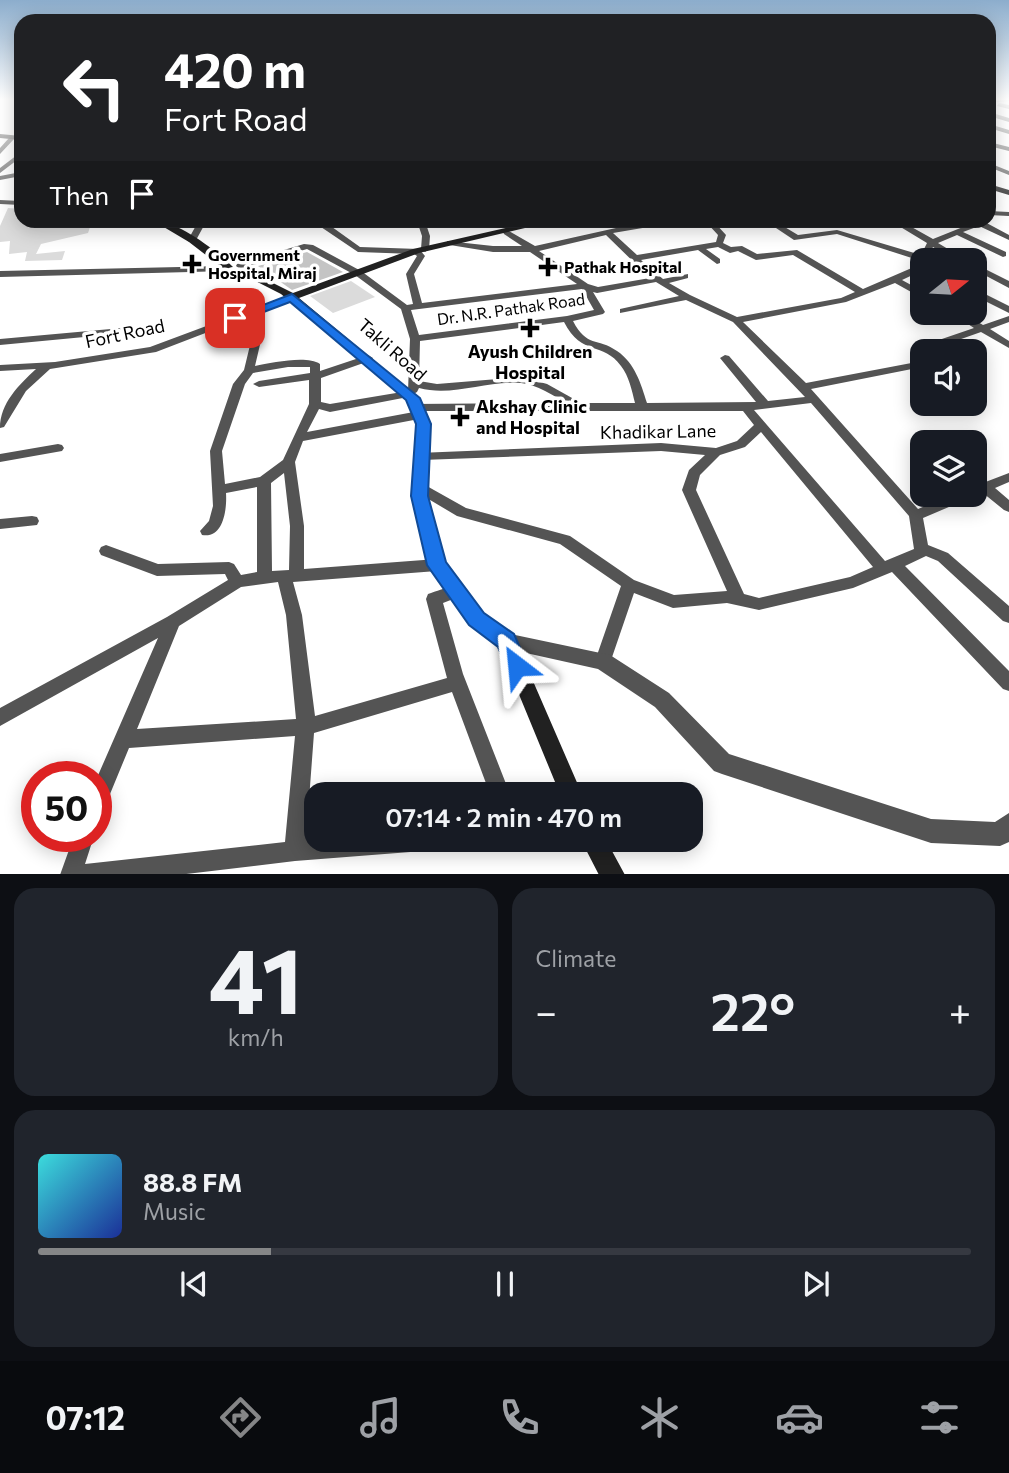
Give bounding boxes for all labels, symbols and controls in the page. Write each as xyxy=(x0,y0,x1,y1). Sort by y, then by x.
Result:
text: 420 m xyxy=(164,38,306,98)
icon: left xyxy=(49,42,140,133)
text: Fort Road xyxy=(164,98,308,138)
icon: arrive xyxy=(123,175,161,213)
text: Then xyxy=(49,179,109,210)
place label: Government Hospital, Miraj xyxy=(208,245,317,282)
north arrow xyxy=(910,248,987,326)
map controls xyxy=(910,248,987,507)
marker: Government Hospital, Miraj xyxy=(182,254,202,274)
marker: Pathak Hospital xyxy=(538,257,558,277)
place label: Pathak Hospital xyxy=(564,257,682,276)
pin xyxy=(205,288,265,348)
street label: Dr. N.R. Pathak Road xyxy=(436,289,586,328)
icon: arrive xyxy=(216,299,254,337)
street label: Takli Road xyxy=(354,313,432,385)
street label: Fort Road xyxy=(83,314,167,352)
marker: Ayush Children Hospital xyxy=(520,318,540,338)
button: sound xyxy=(910,339,987,416)
place label: Ayush Children Hospital xyxy=(468,340,592,383)
place label: Akshay Clinic and Hospital xyxy=(476,395,587,438)
marker: Akshay Clinic and Hospital xyxy=(450,407,470,427)
street label: Khadikar Lane xyxy=(600,419,716,443)
button: layers xyxy=(910,430,987,507)
position arrow xyxy=(480,629,554,703)
speed limit sign: 50 xyxy=(21,761,112,852)
text: 07:14 · 2 min · 470 m xyxy=(385,801,622,832)
text: 41 xyxy=(209,921,303,1033)
text: Climate xyxy=(536,944,617,972)
text: 22° xyxy=(711,978,795,1042)
text: − xyxy=(536,987,557,1034)
text: + xyxy=(949,987,971,1034)
text: km/h xyxy=(228,1023,284,1051)
text: 88.8 FM xyxy=(143,1166,242,1197)
text: Music xyxy=(143,1197,206,1225)
icon: previous xyxy=(175,1265,213,1303)
icon: pause xyxy=(486,1265,524,1303)
icon: next xyxy=(797,1265,835,1303)
icon: directions xyxy=(216,1393,265,1442)
icon: music xyxy=(356,1393,405,1442)
icon: phone xyxy=(495,1393,544,1442)
icon: climate xyxy=(635,1393,684,1442)
icon: car xyxy=(775,1393,824,1442)
icon: filters xyxy=(915,1393,964,1442)
text: 07:12 xyxy=(45,1397,125,1437)

